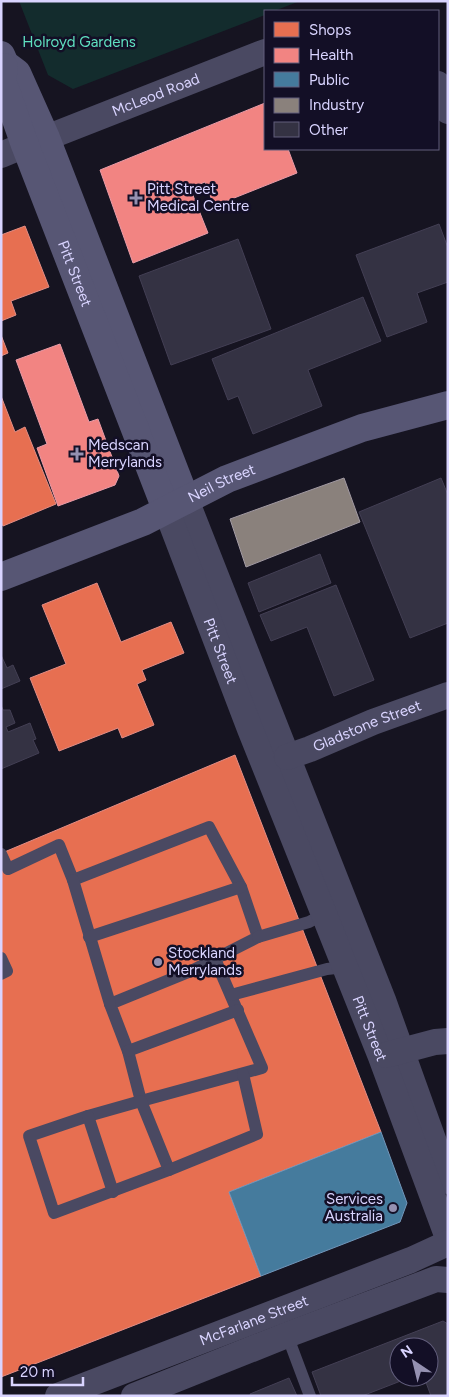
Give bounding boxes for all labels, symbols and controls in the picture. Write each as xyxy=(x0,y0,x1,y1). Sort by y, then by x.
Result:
legend xyxy=(264,10,439,150)
text: Shops xyxy=(309,21,351,39)
park label: Holroyd Gardens xyxy=(22,33,136,51)
text: Health xyxy=(309,46,353,64)
street label: McLeod Road xyxy=(109,70,202,120)
text: Public xyxy=(309,71,350,89)
text: Industry xyxy=(309,96,364,114)
text: Other xyxy=(309,121,348,139)
place label: Pitt Street Medical Centre xyxy=(147,180,249,215)
marker: Pitt Street Medical Centre xyxy=(129,191,143,205)
street label: Pitt Street xyxy=(54,238,96,309)
place label: Medscan Merrylands xyxy=(88,436,162,471)
marker: Medscan Merrylands xyxy=(70,447,84,461)
street label: Neil Street xyxy=(185,460,258,507)
street label: Pitt Street xyxy=(199,615,241,687)
street label: Gladstone Street xyxy=(310,696,424,756)
place label: Stockland Merrylands xyxy=(168,944,242,979)
marker: Stockland Merrylands xyxy=(152,956,164,968)
street label: Pitt Street xyxy=(348,993,391,1064)
place label: Services Australia xyxy=(325,1190,383,1225)
marker: Services Australia xyxy=(387,1202,399,1214)
street label: McFarlane Street xyxy=(197,1291,311,1350)
north arrow xyxy=(389,1337,439,1387)
text: N xyxy=(398,1342,416,1362)
scale bar xyxy=(12,1354,84,1386)
text: 20 m xyxy=(20,1363,54,1381)

